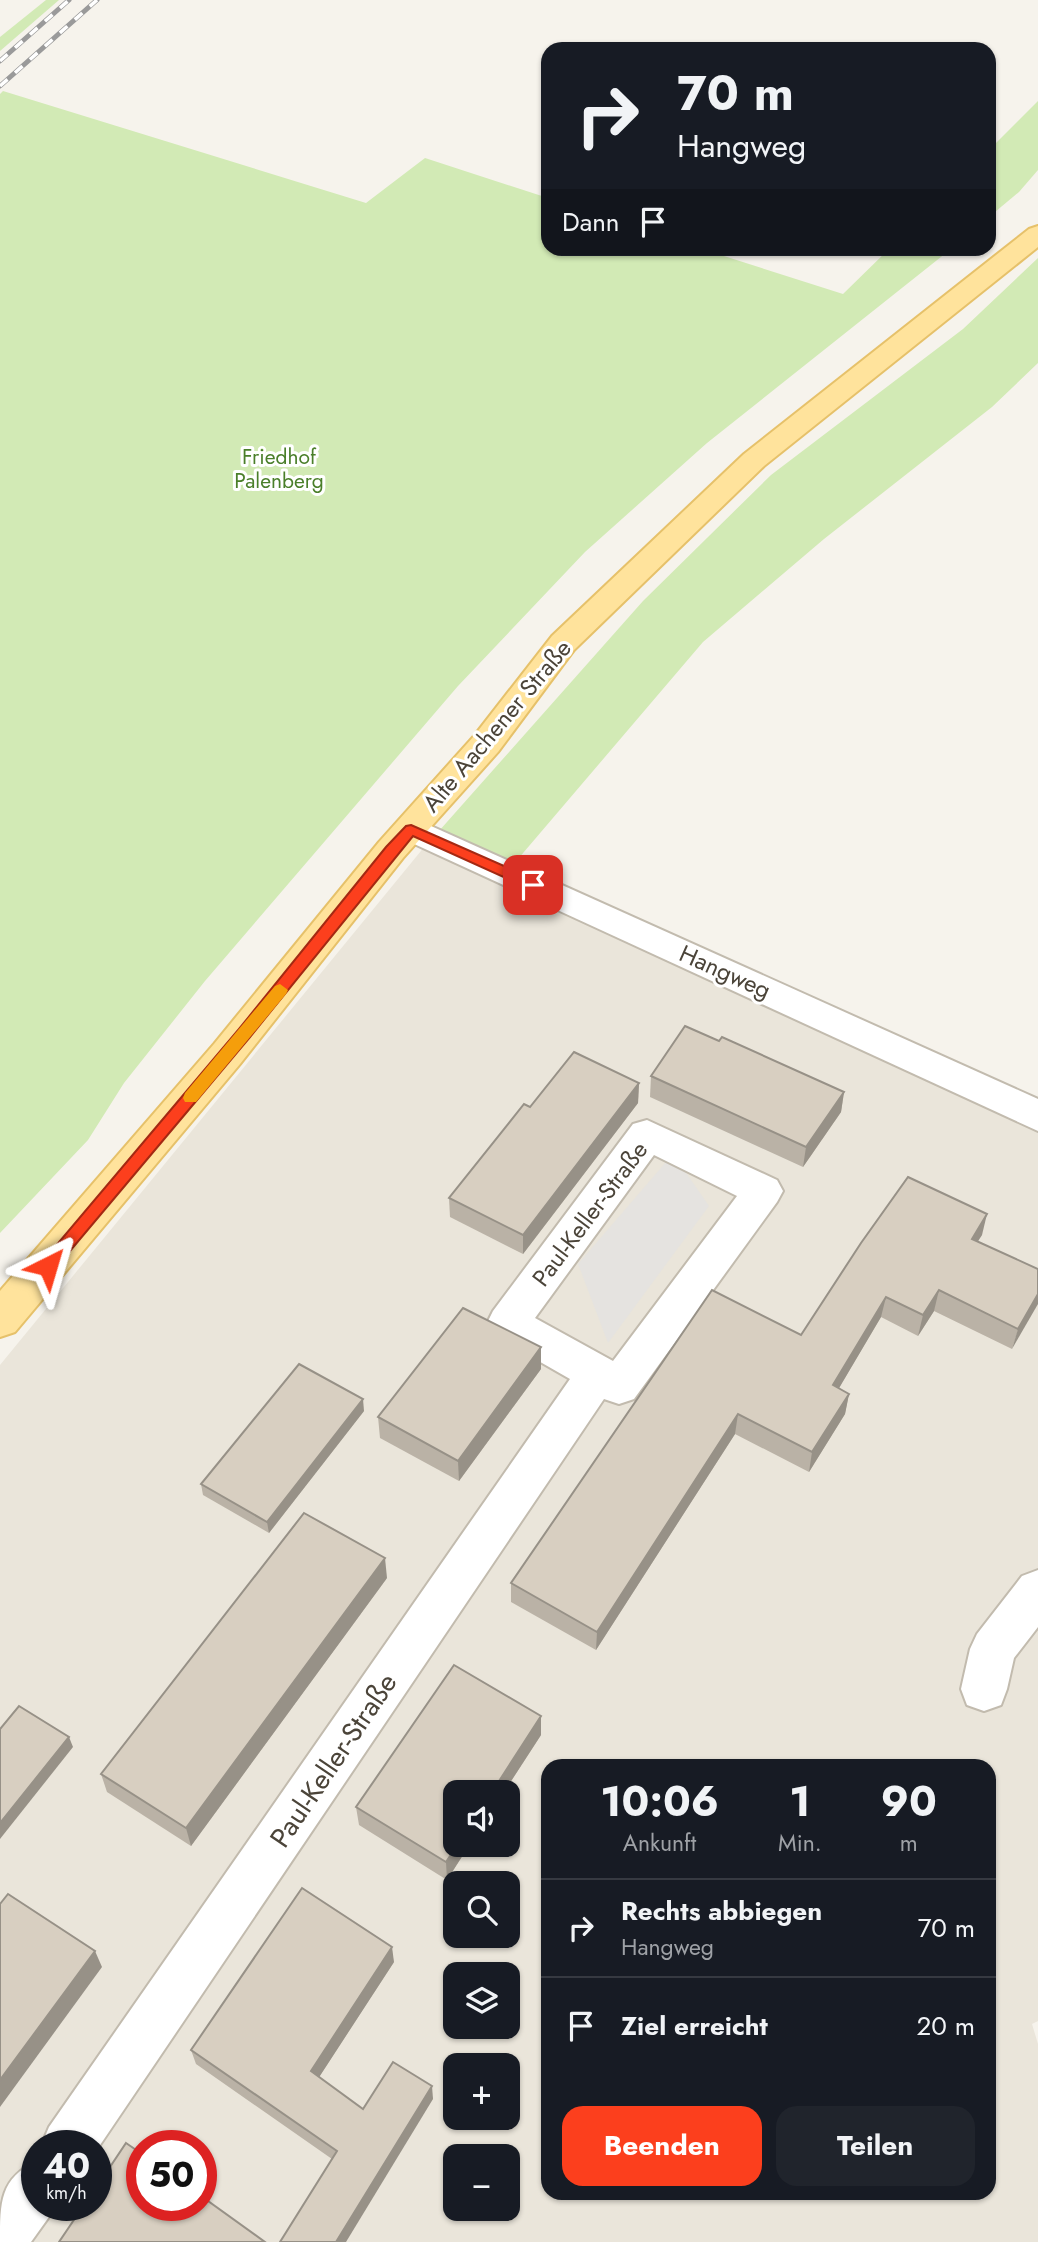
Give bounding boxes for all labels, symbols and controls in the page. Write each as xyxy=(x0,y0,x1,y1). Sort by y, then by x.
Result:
text: 70 m xyxy=(677,58,794,128)
icon: right xyxy=(562,70,653,161)
text: Hangweg xyxy=(677,123,806,169)
text: Dann xyxy=(562,203,620,241)
icon: arrive xyxy=(634,203,672,241)
park label: Friedhof Palenberg xyxy=(234,442,324,496)
street label: Alte Aachener Straße xyxy=(414,632,579,819)
pin xyxy=(503,855,563,915)
icon: arrive xyxy=(514,866,552,904)
street label: Hangweg xyxy=(674,936,777,1007)
street label: Paul-Keller-Straße xyxy=(523,1134,656,1294)
position arrow xyxy=(11,1229,85,1303)
street label: Paul-Keller-Straße xyxy=(260,1665,407,1856)
text: 10:06 xyxy=(600,1771,719,1832)
text: 1 xyxy=(789,1771,811,1832)
text: 90 xyxy=(881,1771,937,1832)
map controls xyxy=(443,1780,520,2221)
button: sound xyxy=(443,1780,520,1857)
text: Ankunft xyxy=(623,1826,696,1860)
text: Min. xyxy=(778,1826,822,1860)
text: m xyxy=(900,1826,918,1860)
button: search xyxy=(443,1871,520,1948)
text: Rechts abbiegen xyxy=(621,1892,822,1930)
icon: right xyxy=(562,1909,600,1947)
text: 70 m xyxy=(918,1909,975,1947)
text: Hangweg xyxy=(621,1930,714,1964)
button: layers xyxy=(443,1962,520,2039)
icon: arrive xyxy=(562,2007,600,2045)
text: Ziel erreicht xyxy=(621,2007,768,2045)
text: 20 m xyxy=(917,2007,975,2045)
button: + xyxy=(443,2053,520,2130)
button: Beenden xyxy=(562,2106,762,2186)
button: Teilen xyxy=(776,2106,975,2186)
speed limit sign: 50 xyxy=(126,2130,217,2221)
text: 40 xyxy=(43,2141,90,2191)
button: − xyxy=(443,2144,520,2221)
text: km/h xyxy=(46,2180,87,2206)

